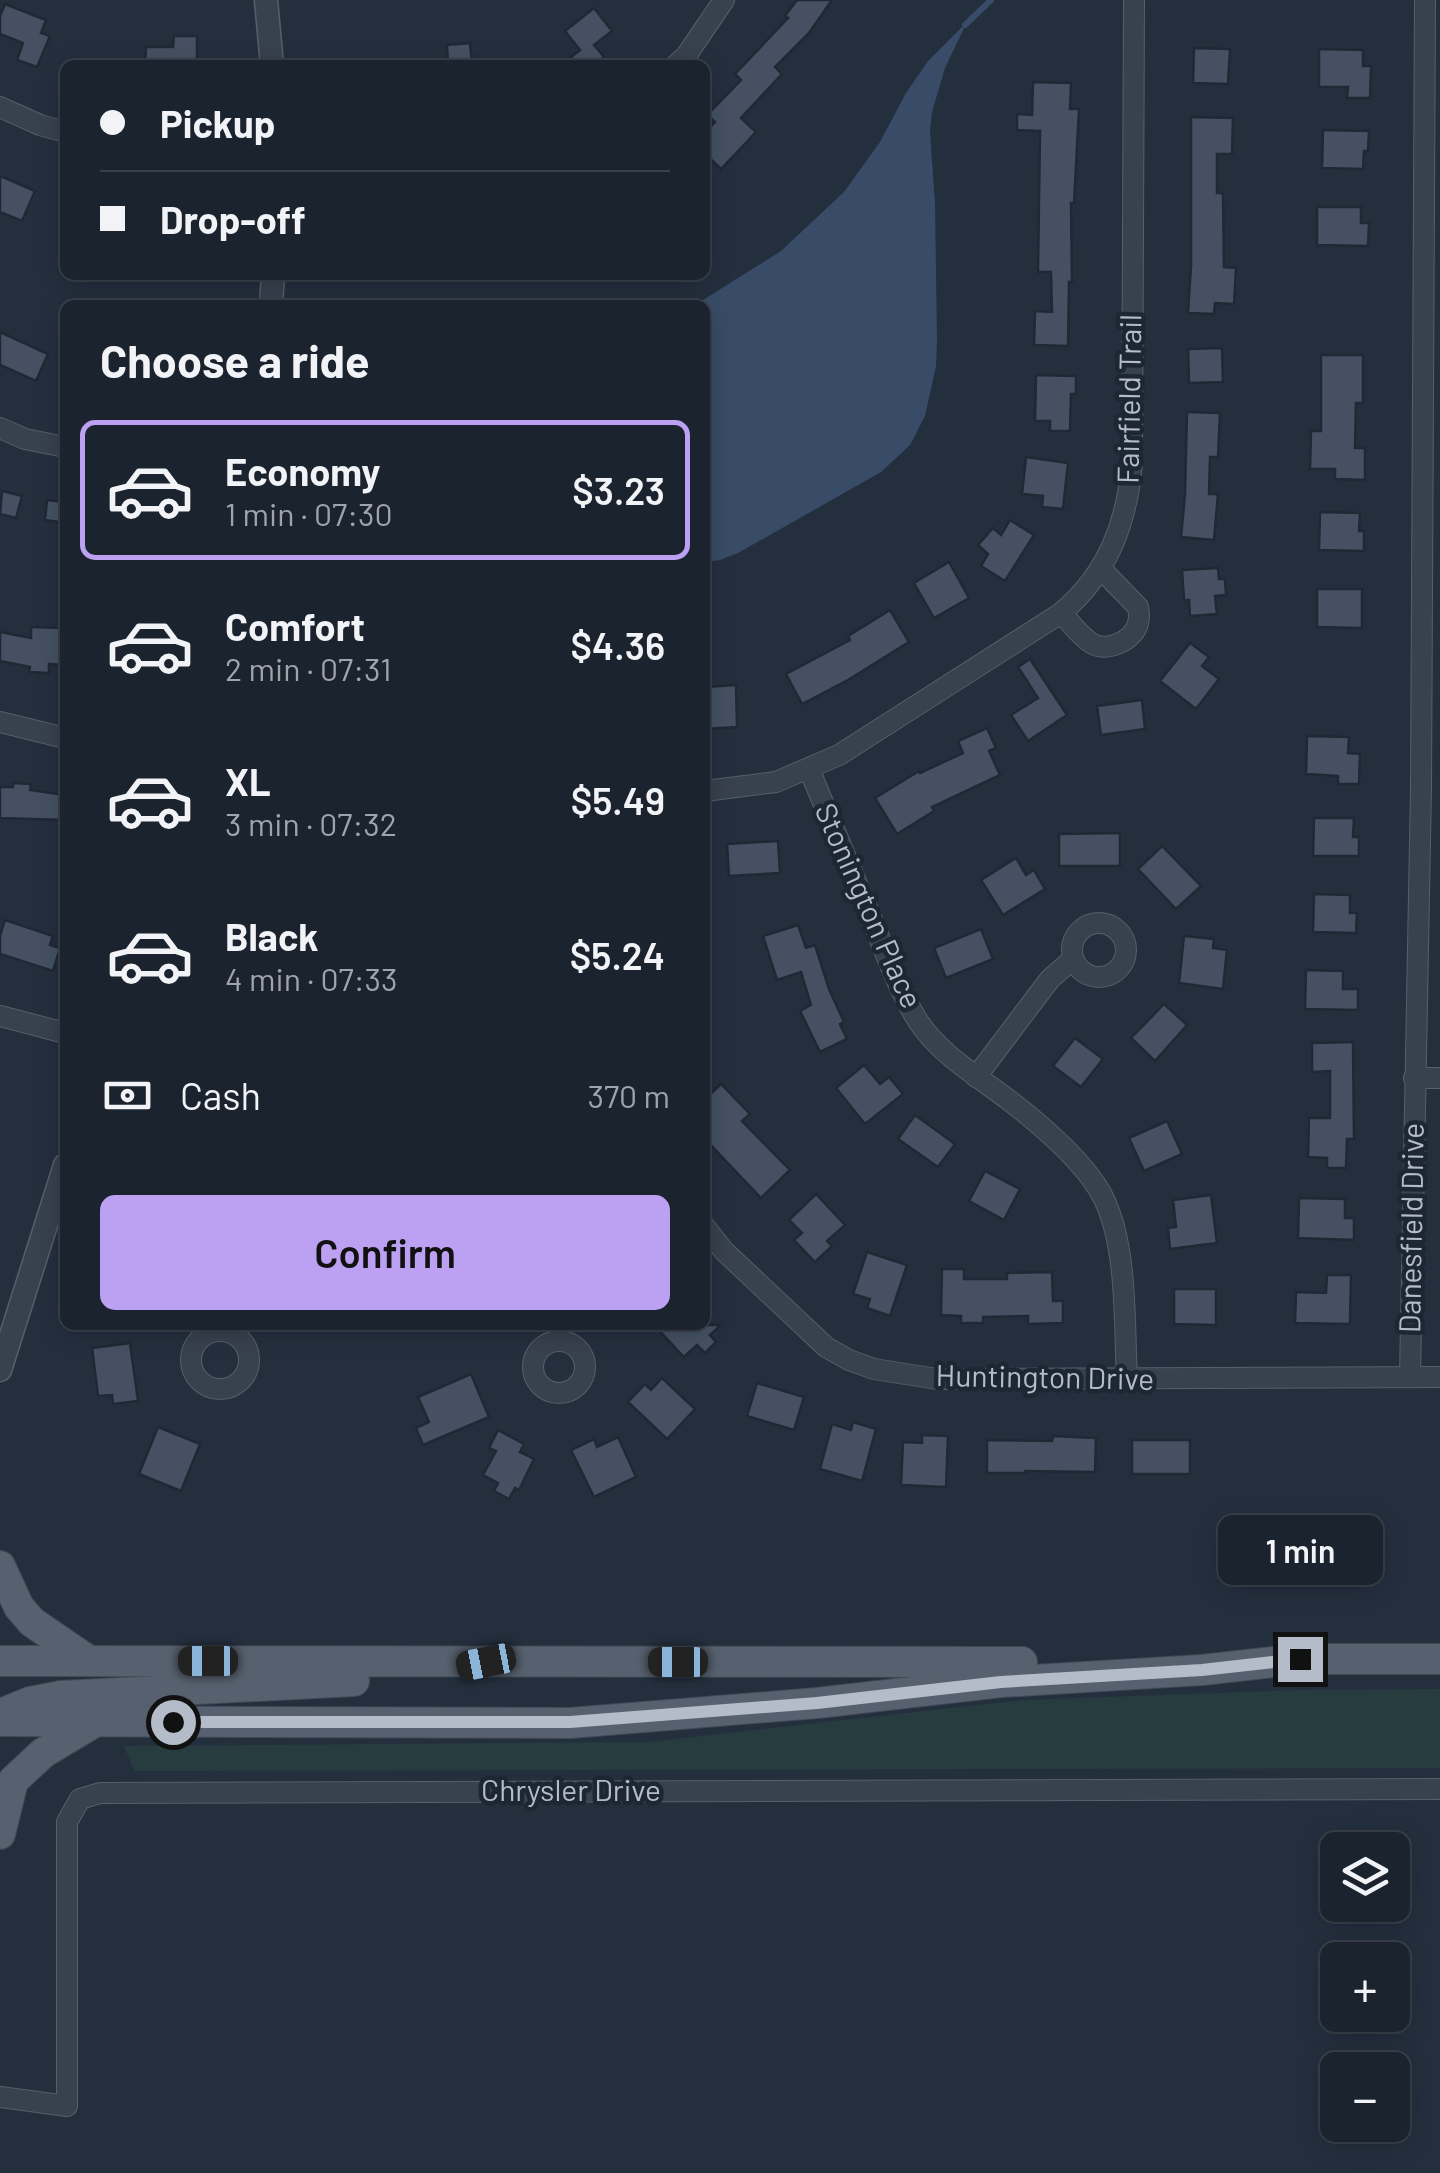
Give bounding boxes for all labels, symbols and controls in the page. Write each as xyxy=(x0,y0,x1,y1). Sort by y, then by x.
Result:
text: Pickup xyxy=(160,100,275,146)
text: Drop-off xyxy=(160,196,306,242)
street label: Fairfield Trail xyxy=(1109,314,1147,484)
text: Choose a ride xyxy=(100,333,370,387)
icon: car xyxy=(105,445,195,535)
text: Economy xyxy=(225,448,380,494)
text: $3.23 xyxy=(572,467,665,513)
text: 1 min · 07:30 xyxy=(225,494,393,532)
icon: car xyxy=(105,600,195,690)
text: Comfort xyxy=(225,603,365,649)
text: $4.36 xyxy=(571,622,665,668)
text: 2 min · 07:31 xyxy=(225,649,391,687)
icon: car xyxy=(105,755,195,845)
text: XL xyxy=(225,758,271,804)
text: $5.49 xyxy=(571,777,665,823)
street label: Stonington Place xyxy=(808,797,931,1013)
text: 3 min · 07:32 xyxy=(225,804,397,842)
icon: car xyxy=(105,910,195,1000)
text: Black xyxy=(225,913,319,959)
text: $5.24 xyxy=(570,932,665,978)
text: 4 min · 07:33 xyxy=(225,959,397,997)
icon: cash xyxy=(100,1068,155,1123)
text: Cash xyxy=(180,1072,261,1118)
text: 370 m xyxy=(587,1076,670,1114)
street label: Danesfield Drive xyxy=(1390,1123,1430,1333)
button: Confirm xyxy=(100,1195,670,1310)
street label: Huntington Drive xyxy=(935,1356,1155,1396)
callout: 1 min xyxy=(1218,1514,1382,1584)
text: 1 min xyxy=(1266,1531,1335,1569)
route end xyxy=(1278,1637,1323,1682)
car xyxy=(454,1642,518,1682)
car xyxy=(178,1646,238,1676)
car xyxy=(648,1647,708,1677)
route start xyxy=(151,1700,196,1745)
street label: Chrysler Drive xyxy=(481,1771,661,1807)
map controls xyxy=(1320,1832,1410,2142)
button: layers xyxy=(1320,1832,1410,1922)
button: + xyxy=(1320,1942,1410,2032)
button: − xyxy=(1320,2052,1410,2142)

